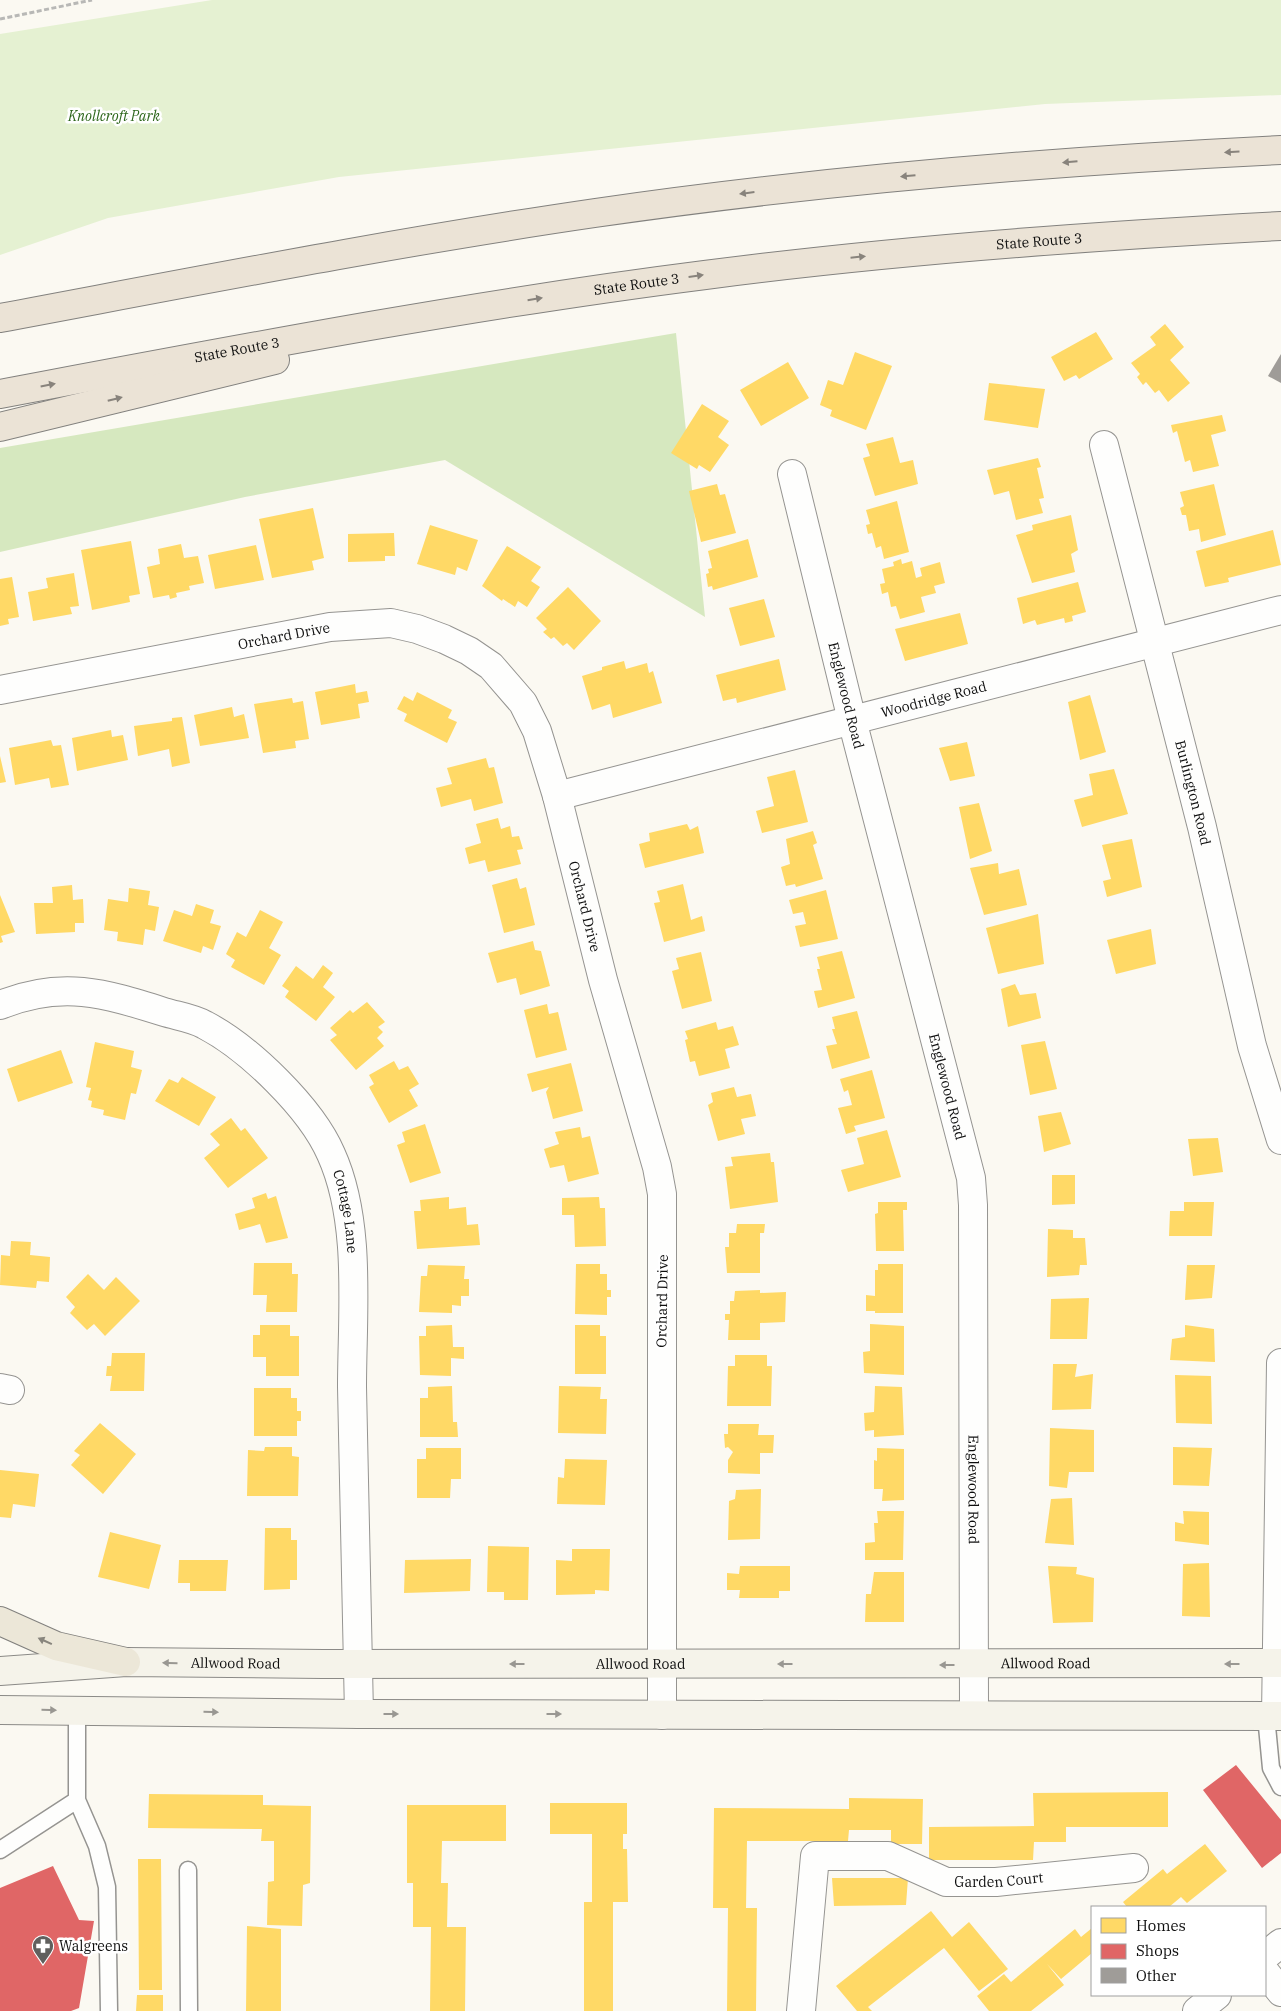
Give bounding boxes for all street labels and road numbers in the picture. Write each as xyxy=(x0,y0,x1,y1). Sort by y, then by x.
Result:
street label: State Route 3 xyxy=(995,229,1083,254)
street label: State Route 3 xyxy=(592,269,680,299)
street label: State Route 3 xyxy=(193,333,281,366)
street label: Orchard Drive xyxy=(236,618,331,653)
street label: Englewood Road xyxy=(824,640,868,751)
street label: Woodridge Road xyxy=(879,677,989,721)
street label: Burlington Road xyxy=(1171,738,1215,848)
street label: Orchard Drive xyxy=(565,859,605,954)
street label: Englewood Road xyxy=(925,1031,970,1142)
street label: Cottage Lane xyxy=(329,1167,361,1254)
street label: Orchard Drive xyxy=(652,1254,672,1348)
street label: Englewood Road xyxy=(964,1435,983,1545)
street label: Allwood Road xyxy=(191,1654,281,1673)
street label: Allwood Road xyxy=(1001,1654,1091,1672)
street label: Allwood Road xyxy=(596,1655,686,1673)
street label: Garden Court xyxy=(954,1868,1044,1891)

